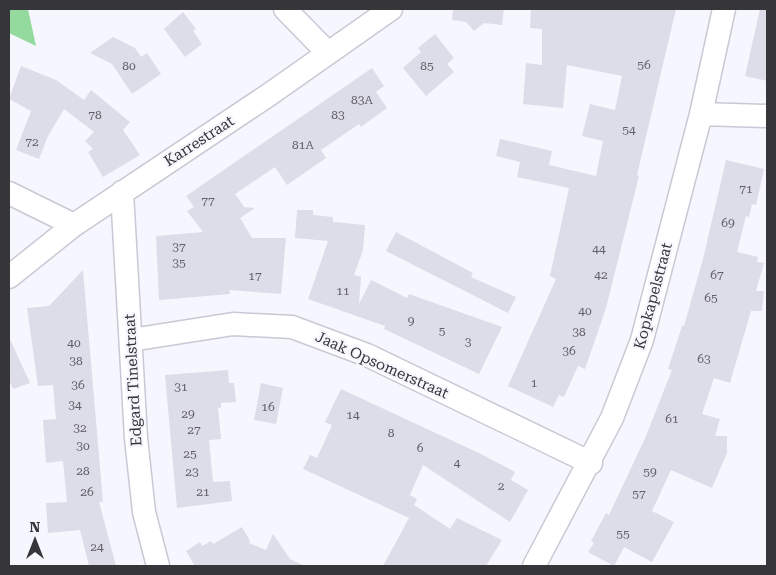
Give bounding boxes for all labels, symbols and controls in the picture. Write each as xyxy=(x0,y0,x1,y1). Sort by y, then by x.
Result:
house number: 56 xyxy=(637,58,651,72)
house number: 80 xyxy=(122,59,136,73)
house number: 85 xyxy=(420,59,434,73)
house number: 83A xyxy=(351,93,374,107)
house number: 78 xyxy=(88,108,102,122)
house number: 83 xyxy=(331,108,345,122)
street label: Karrestraat xyxy=(161,112,238,170)
house number: 54 xyxy=(622,123,636,137)
house number: 72 xyxy=(25,135,39,149)
house number: 81A xyxy=(292,138,315,152)
house number: 71 xyxy=(739,182,753,196)
house number: 77 xyxy=(201,194,215,208)
house number: 69 xyxy=(721,216,735,230)
house number: 37 xyxy=(172,240,186,254)
street label: Kopkapelstraat xyxy=(630,240,676,351)
house number: 44 xyxy=(592,242,606,256)
house number: 35 xyxy=(172,256,186,270)
house number: 42 xyxy=(594,268,608,282)
house number: 67 xyxy=(710,268,724,282)
house number: 17 xyxy=(248,269,262,283)
house number: 11 xyxy=(336,284,350,298)
house number: 65 xyxy=(704,291,718,305)
house number: 40 xyxy=(578,304,592,318)
street label: Edgard Tinelstraat xyxy=(121,313,145,447)
house number: 9 xyxy=(408,314,415,328)
house number: 5 xyxy=(439,324,446,338)
house number: 38 xyxy=(572,325,586,339)
street label: Jaak Opsomerstraat xyxy=(313,328,452,403)
house number: 3 xyxy=(465,335,472,349)
house number: 40 xyxy=(67,336,81,350)
house number: 36 xyxy=(562,344,576,358)
house number: 63 xyxy=(697,352,711,366)
house number: 38 xyxy=(69,354,83,368)
house number: 1 xyxy=(531,376,538,390)
house number: 36 xyxy=(71,378,85,392)
house number: 31 xyxy=(174,380,188,394)
house number: 34 xyxy=(68,398,82,412)
house number: 16 xyxy=(261,400,275,414)
house number: 29 xyxy=(181,407,195,421)
house number: 14 xyxy=(346,408,360,422)
house number: 61 xyxy=(665,412,679,426)
house number: 32 xyxy=(73,421,87,435)
house number: 27 xyxy=(187,423,201,437)
house number: 8 xyxy=(388,426,395,440)
house number: 30 xyxy=(76,439,90,453)
house number: 6 xyxy=(417,441,424,455)
house number: 25 xyxy=(183,447,197,461)
house number: 4 xyxy=(454,456,461,470)
house number: 28 xyxy=(76,464,90,478)
house number: 23 xyxy=(185,465,199,479)
house number: 59 xyxy=(643,465,657,479)
house number: 2 xyxy=(498,479,505,493)
house number: 26 xyxy=(80,485,94,499)
house number: 21 xyxy=(196,485,210,499)
house number: 57 xyxy=(632,487,646,501)
north arrow xyxy=(10,515,60,565)
text: N xyxy=(30,519,41,535)
house number: 55 xyxy=(616,527,630,541)
house number: 24 xyxy=(90,540,104,554)

